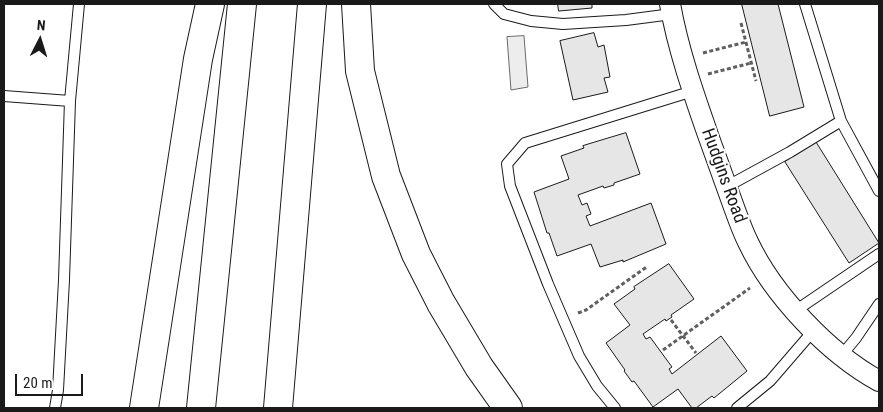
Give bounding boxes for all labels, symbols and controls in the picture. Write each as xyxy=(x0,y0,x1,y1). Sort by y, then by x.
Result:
north arrow xyxy=(15,15,65,65)
text: N xyxy=(36,17,46,33)
street label: Hudgins Road xyxy=(696,126,750,226)
scale bar xyxy=(18,364,85,396)
text: 20 m xyxy=(23,374,53,392)

